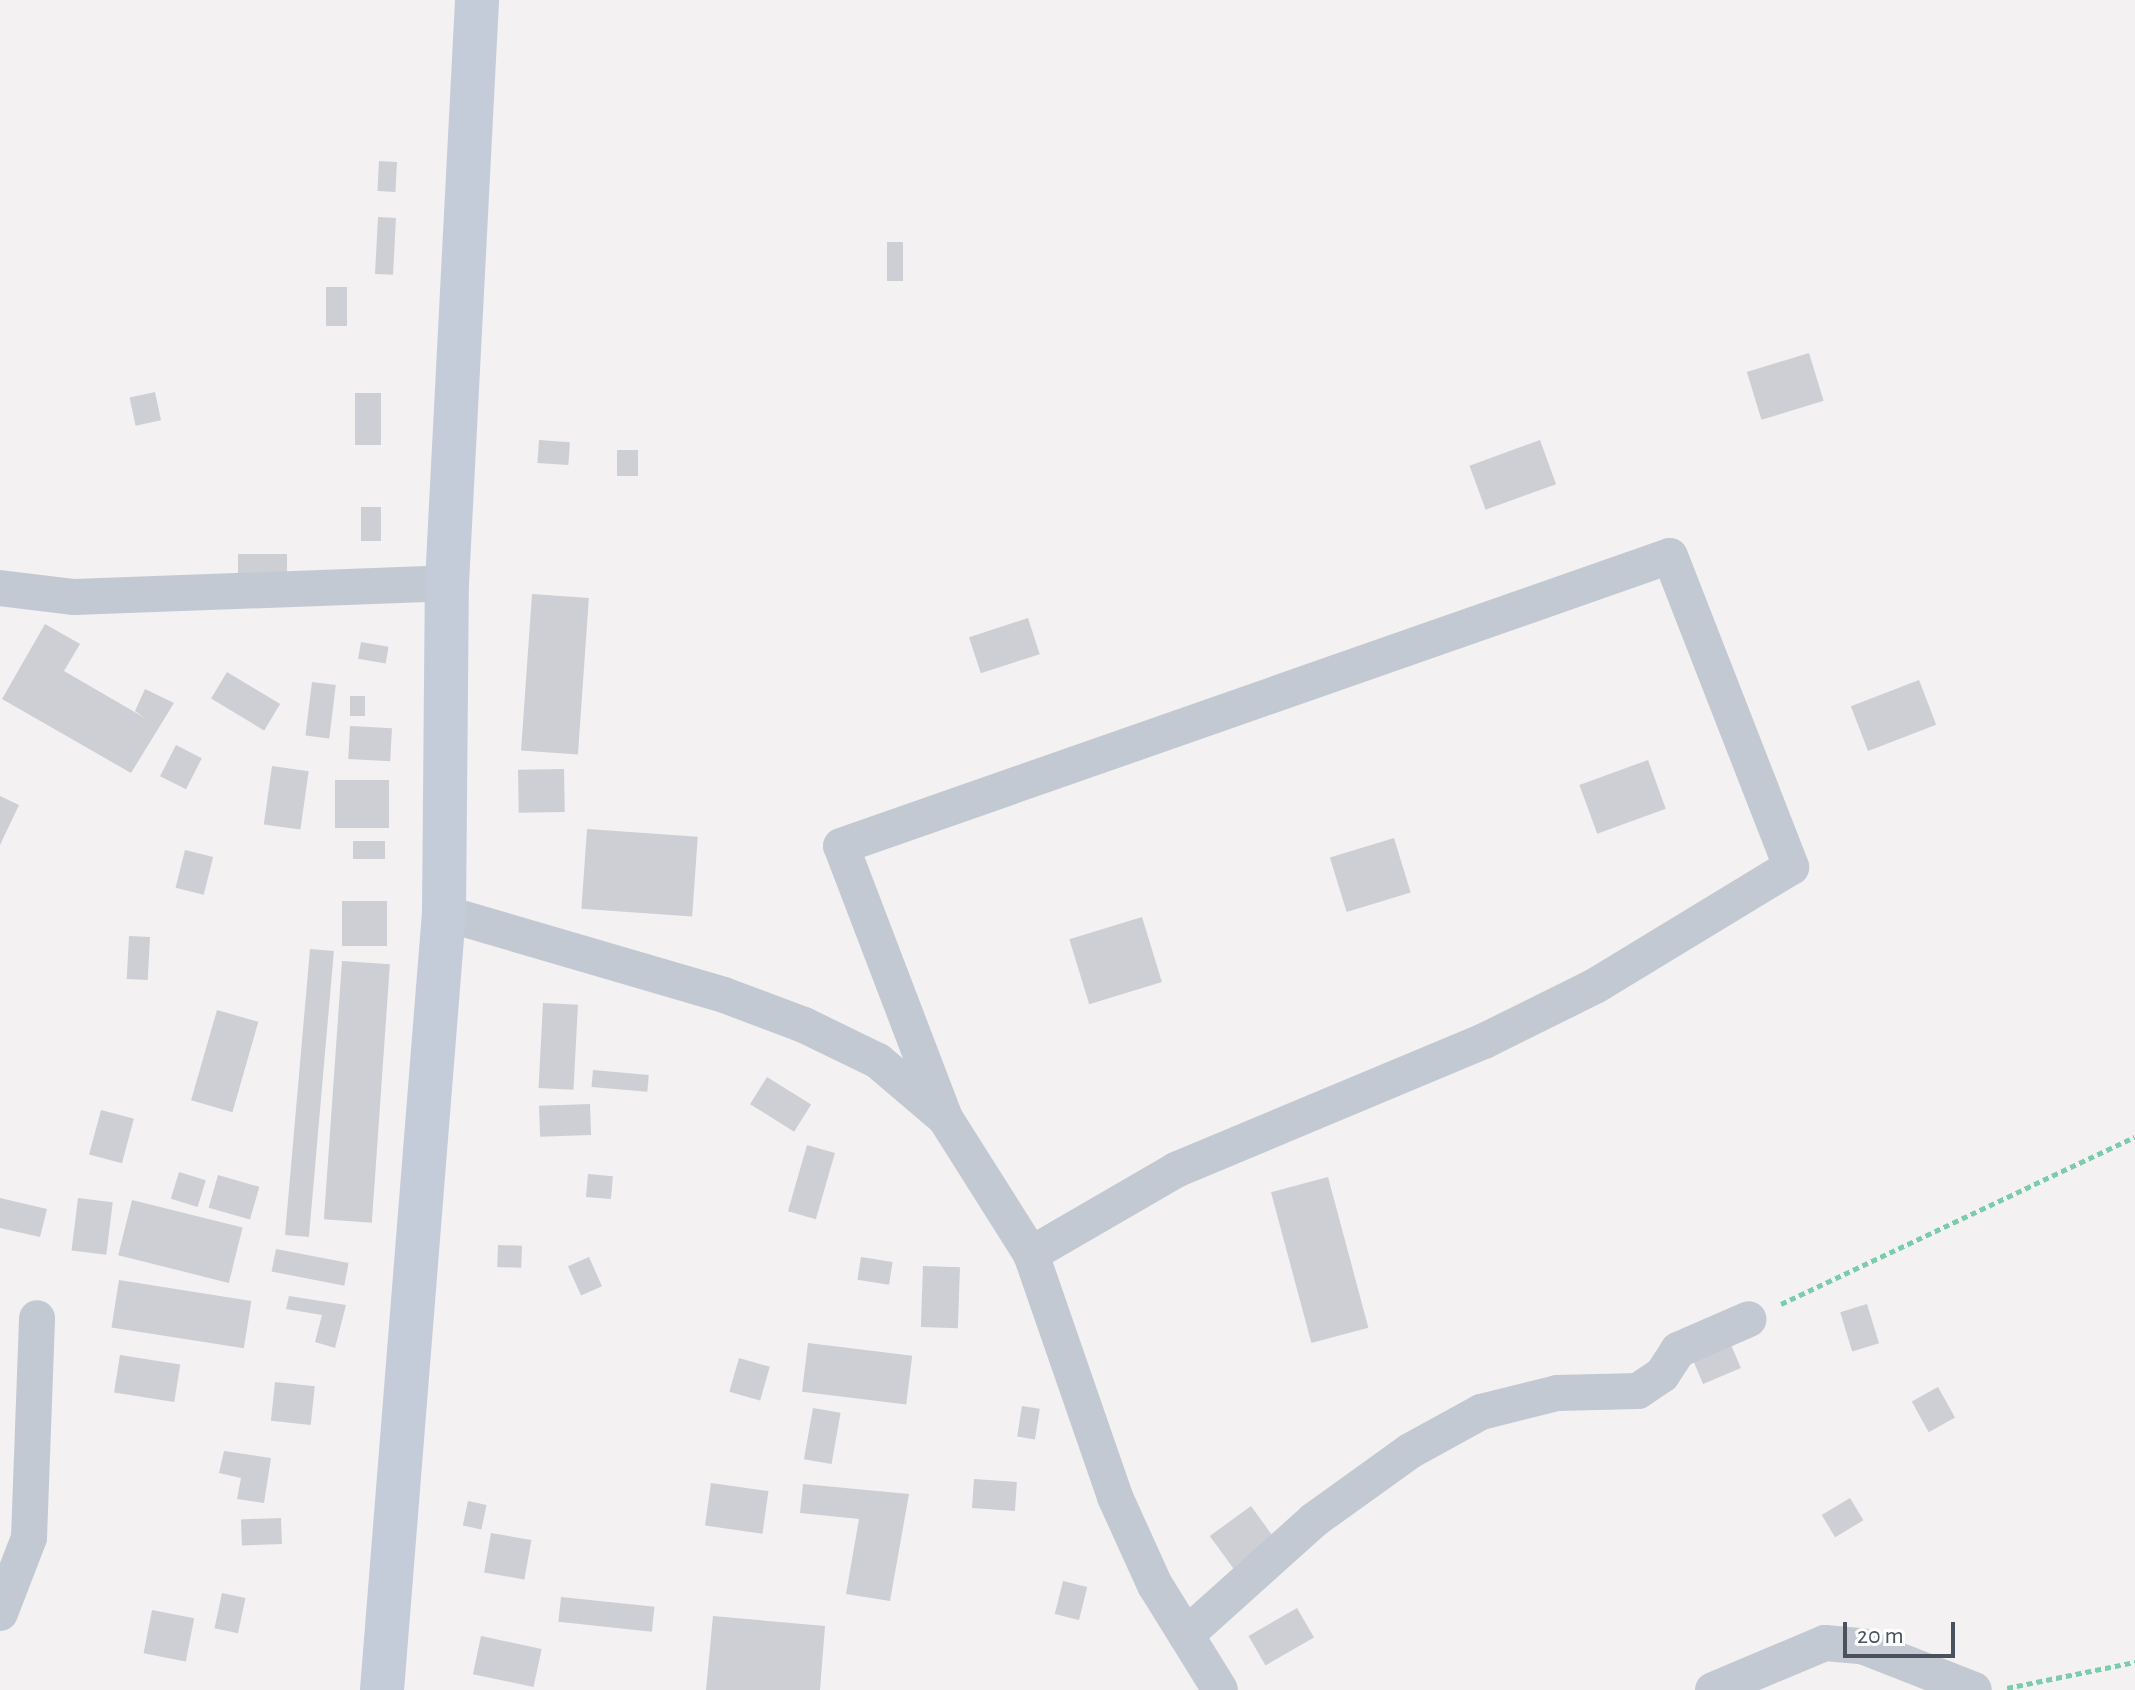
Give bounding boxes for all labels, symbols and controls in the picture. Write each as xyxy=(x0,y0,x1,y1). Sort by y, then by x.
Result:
scale bar xyxy=(1847,1606,1959,1656)
text: 20 m xyxy=(1857,1624,1904,1648)

